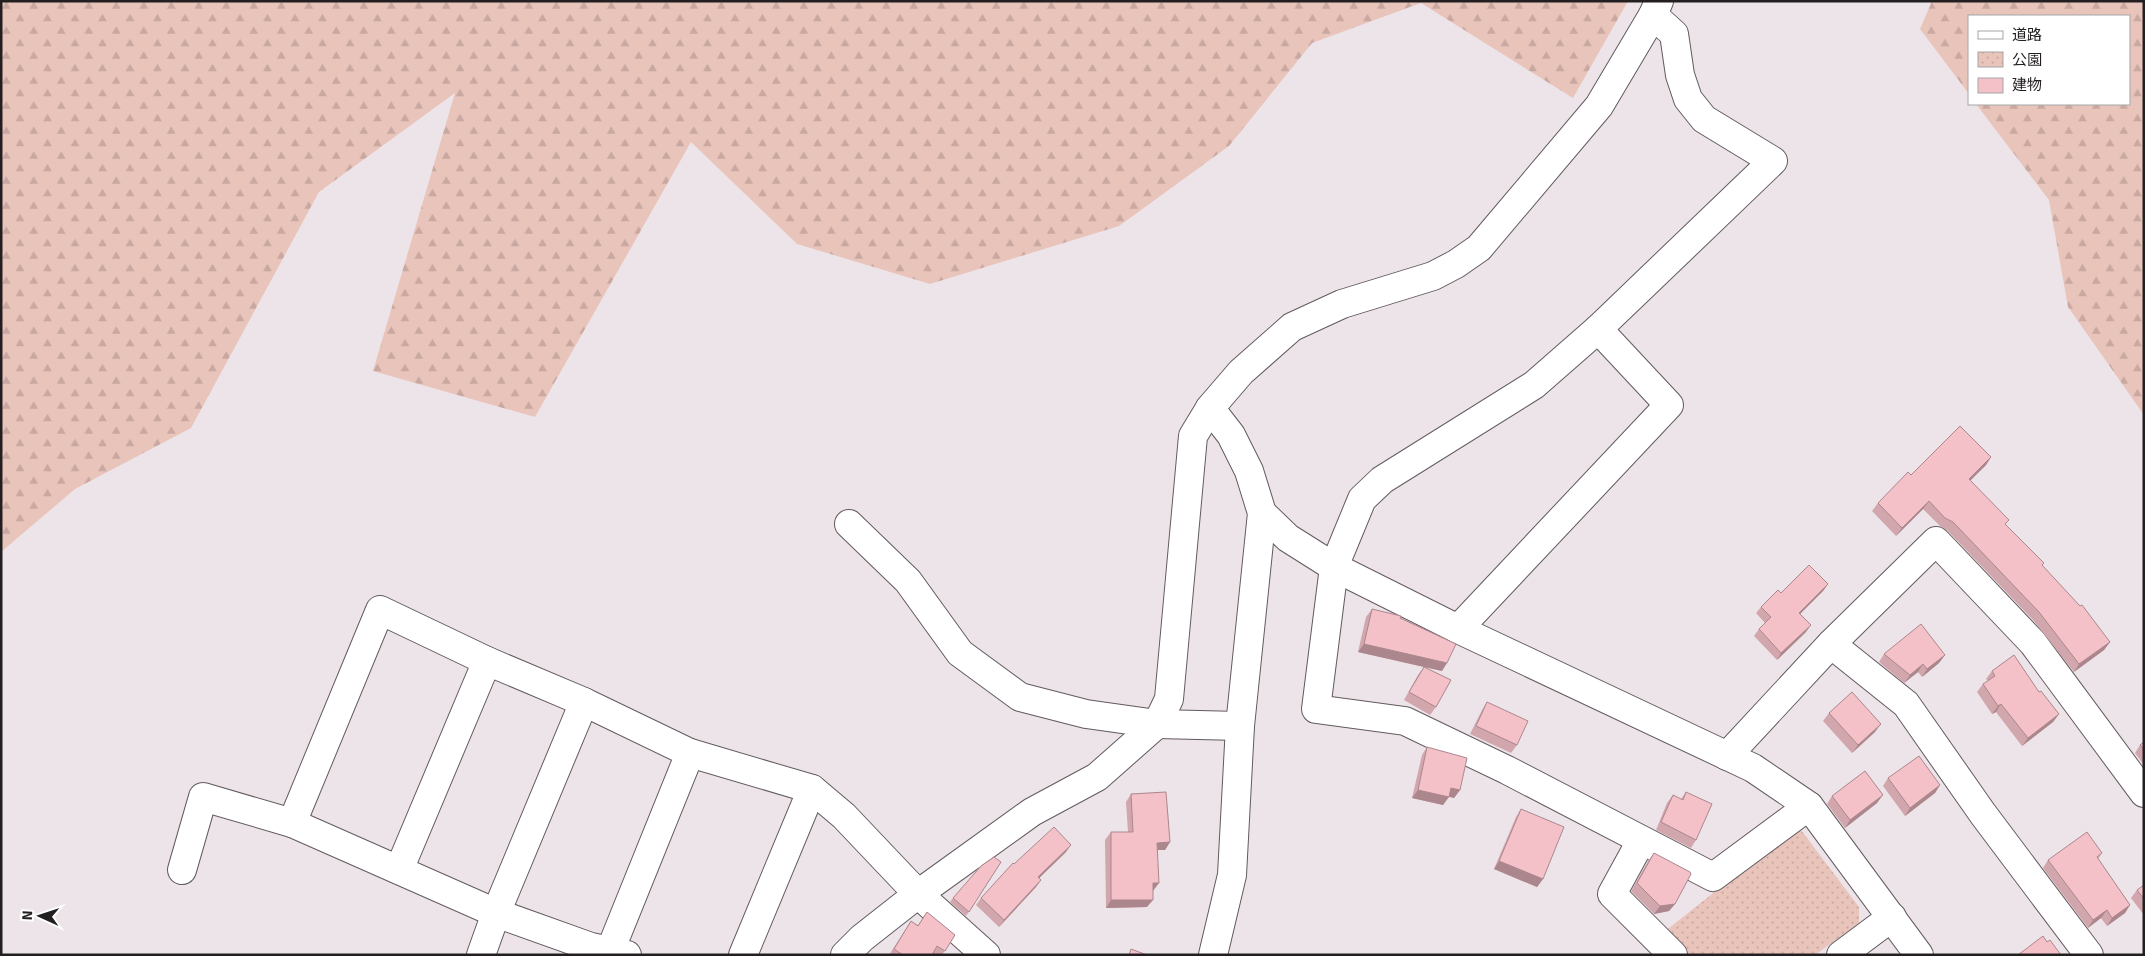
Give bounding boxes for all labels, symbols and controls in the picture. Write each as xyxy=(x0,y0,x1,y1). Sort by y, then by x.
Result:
legend xyxy=(1968,15,2130,105)
text: 道路 xyxy=(2012,26,2042,44)
text: 公園 xyxy=(2012,51,2042,69)
text: 建物 xyxy=(2012,76,2042,94)
north arrow xyxy=(15,891,65,941)
text: N xyxy=(19,910,36,921)

